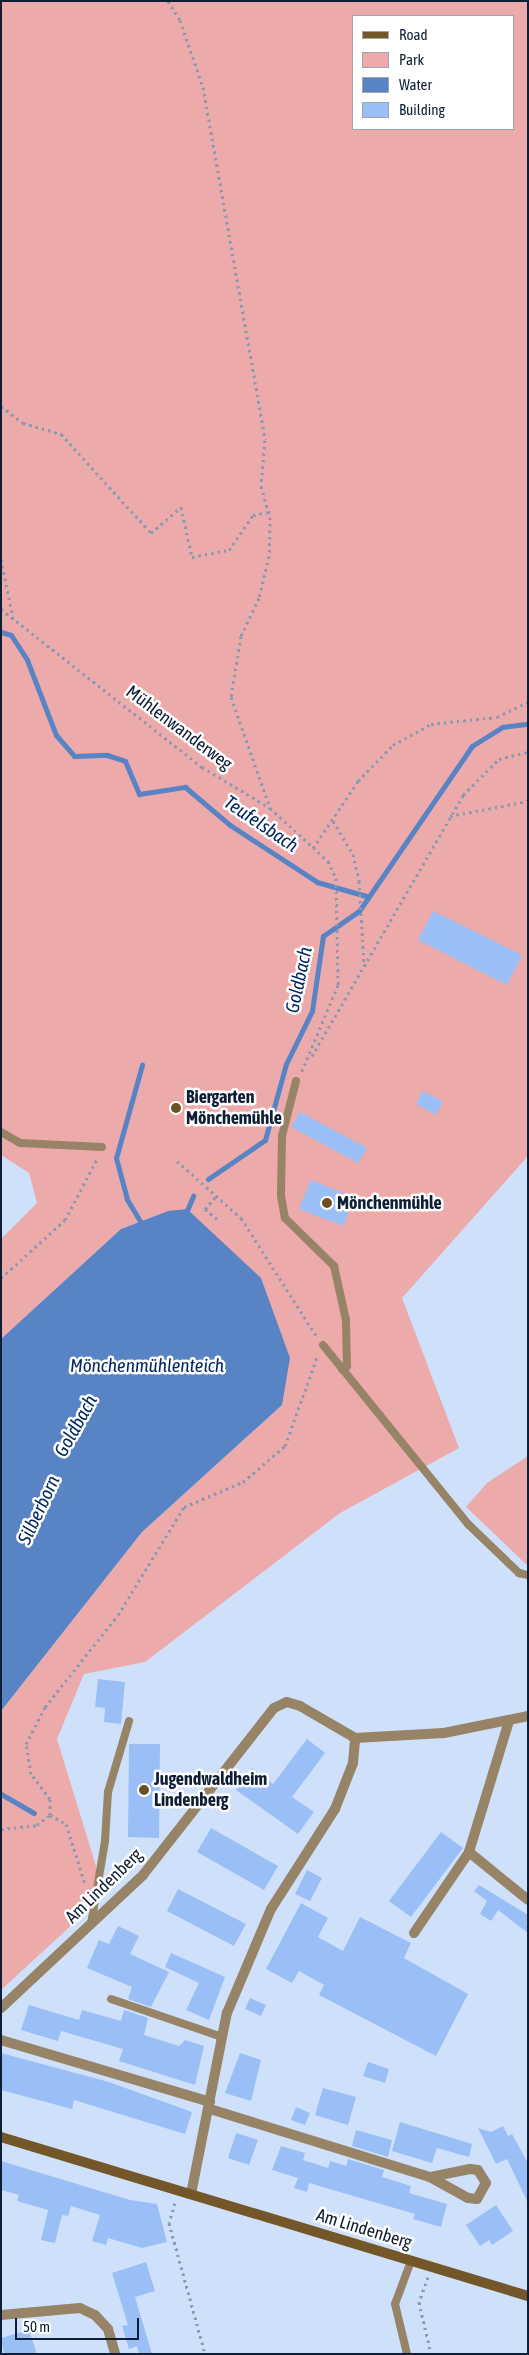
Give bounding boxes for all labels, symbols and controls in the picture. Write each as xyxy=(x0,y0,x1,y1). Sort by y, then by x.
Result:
legend xyxy=(352,15,514,130)
text: Road xyxy=(399,26,428,43)
text: Park xyxy=(399,51,424,68)
text: Water xyxy=(399,76,432,93)
text: Building xyxy=(399,101,445,118)
street label: Mühlenwanderweg xyxy=(122,681,236,775)
water label: Teufelsbach xyxy=(220,791,302,857)
water label: Goldbach xyxy=(281,945,317,1015)
place label: Biergarten Mönchemühle xyxy=(186,1087,282,1130)
marker: Biergarten Mönchemühle xyxy=(170,1102,182,1114)
place label: Mönchenmühle xyxy=(337,1192,442,1214)
marker: Mönchenmühle xyxy=(321,1197,333,1209)
water label: Mönchenmühlenteich xyxy=(70,1355,224,1377)
water label: Goldbach xyxy=(50,1391,102,1461)
water label: Silberborn xyxy=(13,1472,65,1548)
place label: Jugendwaldheim Lindenberg xyxy=(154,1769,267,1812)
marker: Jugendwaldheim Lindenberg xyxy=(138,1784,150,1796)
street label: Am Lindenberg xyxy=(61,1844,147,1928)
street label: Am Lindenberg xyxy=(314,2204,414,2254)
scale bar xyxy=(18,2308,141,2340)
text: 50 m xyxy=(23,2318,50,2335)

